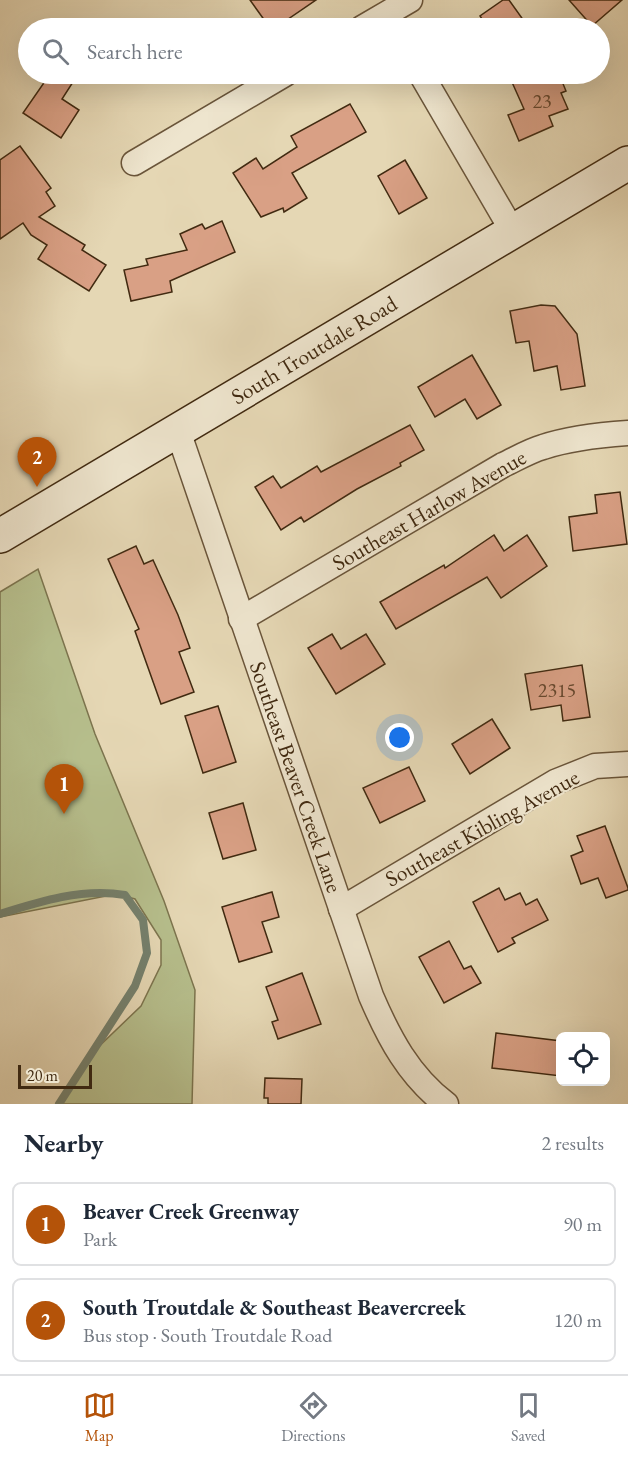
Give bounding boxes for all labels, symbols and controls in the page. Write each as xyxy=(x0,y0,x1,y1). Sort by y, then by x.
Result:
search box xyxy=(18,18,610,84)
icon: search xyxy=(39,35,72,68)
text: Search here xyxy=(87,37,182,66)
house number: 23 xyxy=(532,88,552,114)
street label: South Troutdale Road xyxy=(226,288,403,411)
pin: 2 xyxy=(18,438,57,487)
street label: Southeast Harlow Avenue xyxy=(327,442,531,577)
street label: Southeast Beaver Creek Lane xyxy=(243,658,349,897)
house number: 2315 xyxy=(538,677,576,703)
your location xyxy=(385,723,414,752)
street label: Southeast Kibling Avenue xyxy=(380,762,585,893)
pin: 1 xyxy=(44,764,84,814)
map controls xyxy=(556,1032,610,1086)
button: locate xyxy=(556,1032,610,1086)
scale bar xyxy=(18,1062,92,1090)
text: 20 m xyxy=(27,1065,58,1086)
text: Nearby xyxy=(24,1126,104,1160)
text: 2 results xyxy=(541,1130,604,1156)
text: Beaver Creek Greenway xyxy=(83,1197,299,1226)
text: 1 xyxy=(40,1211,51,1237)
text: 90 m xyxy=(563,1211,602,1237)
text: Park xyxy=(83,1226,117,1252)
text: South Troutdale & Southeast Beavercreek xyxy=(83,1293,466,1322)
text: 2 xyxy=(40,1307,51,1333)
text: 120 m xyxy=(554,1307,602,1333)
text: Bus stop · South Troutdale Road xyxy=(83,1322,332,1348)
tab: Map xyxy=(83,1389,116,1446)
tab: Directions xyxy=(281,1389,346,1446)
tab: Saved xyxy=(511,1389,545,1446)

